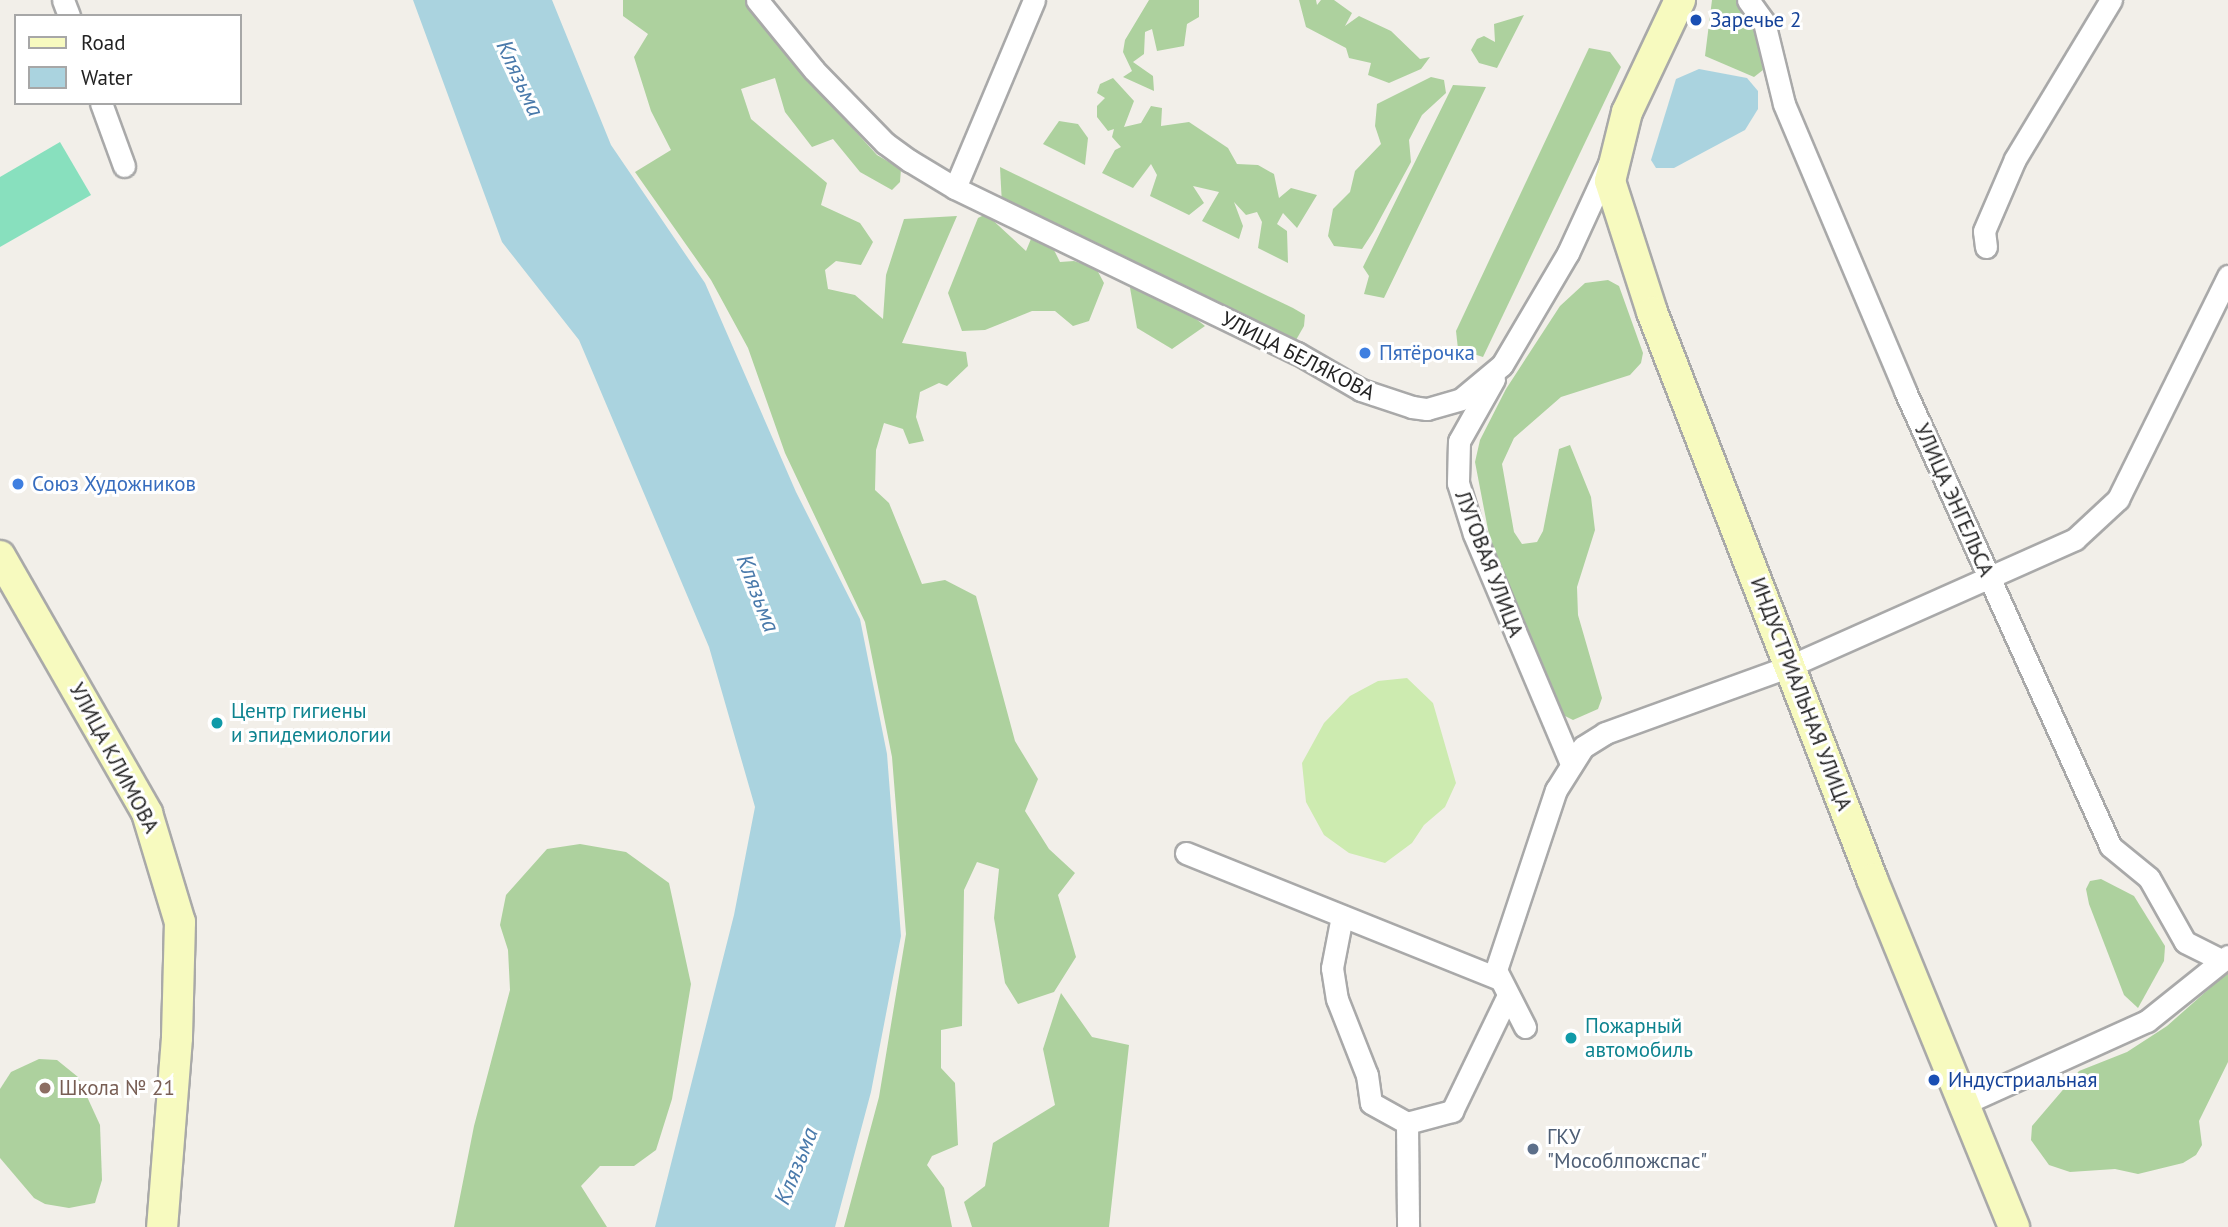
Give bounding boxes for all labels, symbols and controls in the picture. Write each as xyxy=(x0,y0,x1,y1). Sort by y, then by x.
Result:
place label: Заречье 2 xyxy=(1710,7,1801,33)
marker: Заречье 2 xyxy=(1688,12,1704,28)
legend xyxy=(14,14,242,105)
text: Road xyxy=(81,29,125,56)
water label: Клязьма xyxy=(490,36,550,120)
text: Water xyxy=(81,64,133,91)
street label: УЛИЦА БЕЛЯКОВА xyxy=(1217,306,1379,406)
place label: Пятёрочка xyxy=(1379,340,1475,366)
marker: Пятёрочка xyxy=(1357,345,1373,361)
street label: УЛИЦА ЭНГЕЛЬСА xyxy=(1909,419,1999,581)
place label: Союз Художников xyxy=(32,471,197,497)
marker: Союз Художников xyxy=(10,476,26,492)
street label: ЛУГОВАЯ УЛИЦА xyxy=(1449,487,1529,641)
water label: Клязьма xyxy=(731,550,785,636)
street label: ИНДУСТРИАЛЬНАЯ УЛИЦА xyxy=(1745,574,1857,814)
street label: УЛИЦА КЛИМОВА xyxy=(64,678,164,838)
place label: Центр гигиены и эпидемиологии xyxy=(231,698,391,748)
marker: Центр гигиены и эпидемиологии xyxy=(209,715,225,731)
place label: Пожарный автомобиль xyxy=(1585,1013,1693,1063)
marker: Пожарный автомобиль xyxy=(1563,1030,1579,1046)
place label: Индустриальная xyxy=(1948,1067,2097,1093)
marker: Индустриальная xyxy=(1926,1072,1942,1088)
place label: Школа № 21 xyxy=(59,1075,175,1101)
marker: Школа № 21 xyxy=(37,1080,53,1096)
water label: Клязьма xyxy=(768,1123,824,1209)
place label: ГКУ "Мособлпожспас" xyxy=(1547,1124,1707,1174)
marker: ГКУ "Мособлпожспас" xyxy=(1525,1141,1541,1157)

